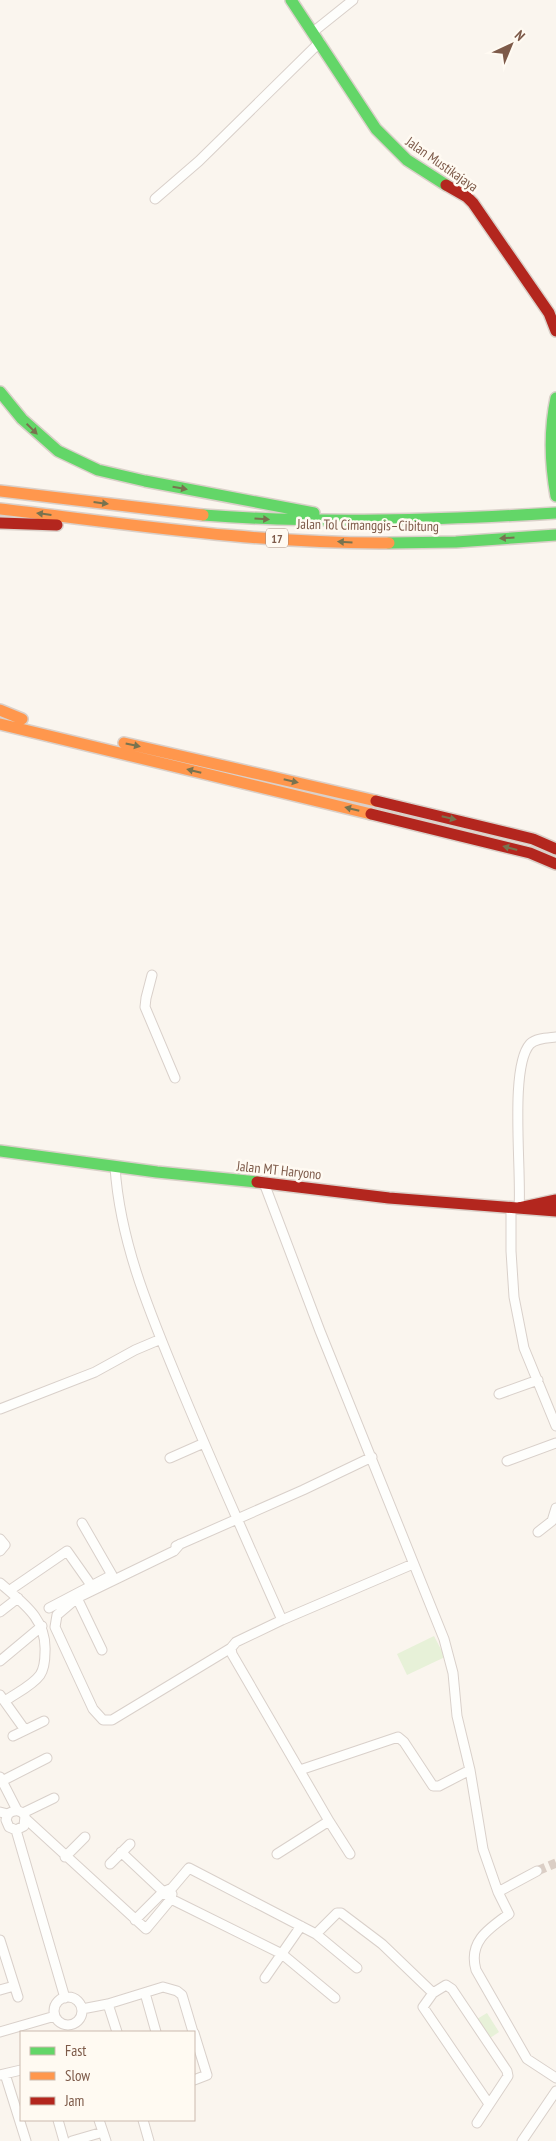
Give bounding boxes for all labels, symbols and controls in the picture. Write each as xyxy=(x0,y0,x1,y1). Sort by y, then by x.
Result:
north arrow xyxy=(486,20,536,70)
text: N xyxy=(511,27,529,45)
street label: Jalan Mustikajaya xyxy=(402,132,482,195)
one-way arrow xyxy=(26,423,38,435)
one-way arrow xyxy=(173,484,189,492)
one-way arrow xyxy=(93,499,109,507)
one-way arrow xyxy=(36,510,52,518)
one-way arrow xyxy=(254,515,270,523)
street label: Jalan Tol Cimanggis–Cibitung xyxy=(296,515,439,535)
road number: 17 xyxy=(266,528,288,548)
one-way arrow xyxy=(499,535,515,543)
one-way arrow xyxy=(337,538,353,546)
one-way arrow xyxy=(125,741,140,749)
one-way arrow xyxy=(187,767,202,775)
one-way arrow xyxy=(283,777,299,785)
one-way arrow xyxy=(345,805,360,813)
one-way arrow xyxy=(442,814,457,822)
one-way arrow xyxy=(503,844,518,852)
street label: Jalan MT Haryono xyxy=(235,1156,322,1183)
legend xyxy=(20,2031,195,2121)
text: Fast xyxy=(65,2041,86,2060)
text: Slow xyxy=(65,2066,90,2085)
text: Jam xyxy=(64,2091,84,2110)

